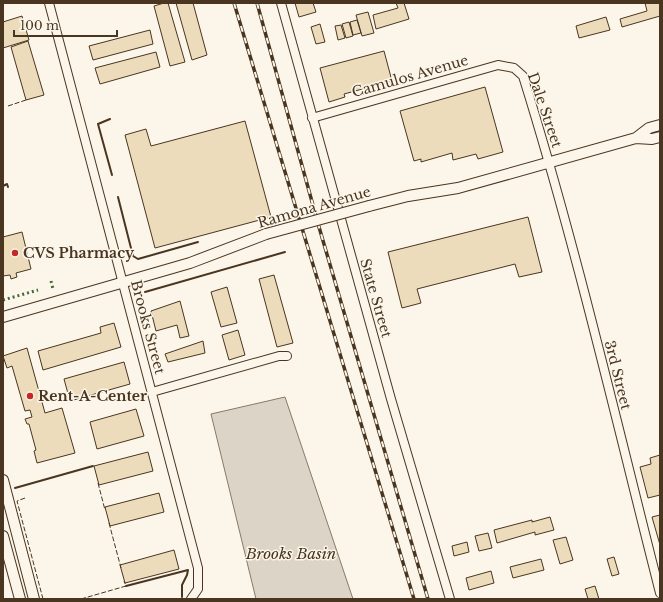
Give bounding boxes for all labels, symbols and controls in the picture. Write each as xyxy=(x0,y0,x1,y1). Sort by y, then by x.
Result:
scale bar xyxy=(14,12,117,38)
text: 100 m xyxy=(20,18,59,33)
street label: Camulos Avenue xyxy=(350,51,470,101)
street label: Dale Street xyxy=(524,70,567,151)
street label: Ramona Avenue xyxy=(255,182,373,232)
place label: CVS Pharmacy xyxy=(23,244,135,262)
marker: CVS Pharmacy xyxy=(10,248,20,258)
street label: State Street xyxy=(356,256,396,340)
street label: Brooks Street xyxy=(127,278,169,377)
street label: 3rd Street xyxy=(601,338,635,412)
place label: Rent-A-Center xyxy=(38,387,147,405)
marker: Rent-A-Center xyxy=(25,391,35,401)
water label: Brooks Basin xyxy=(245,544,336,563)

